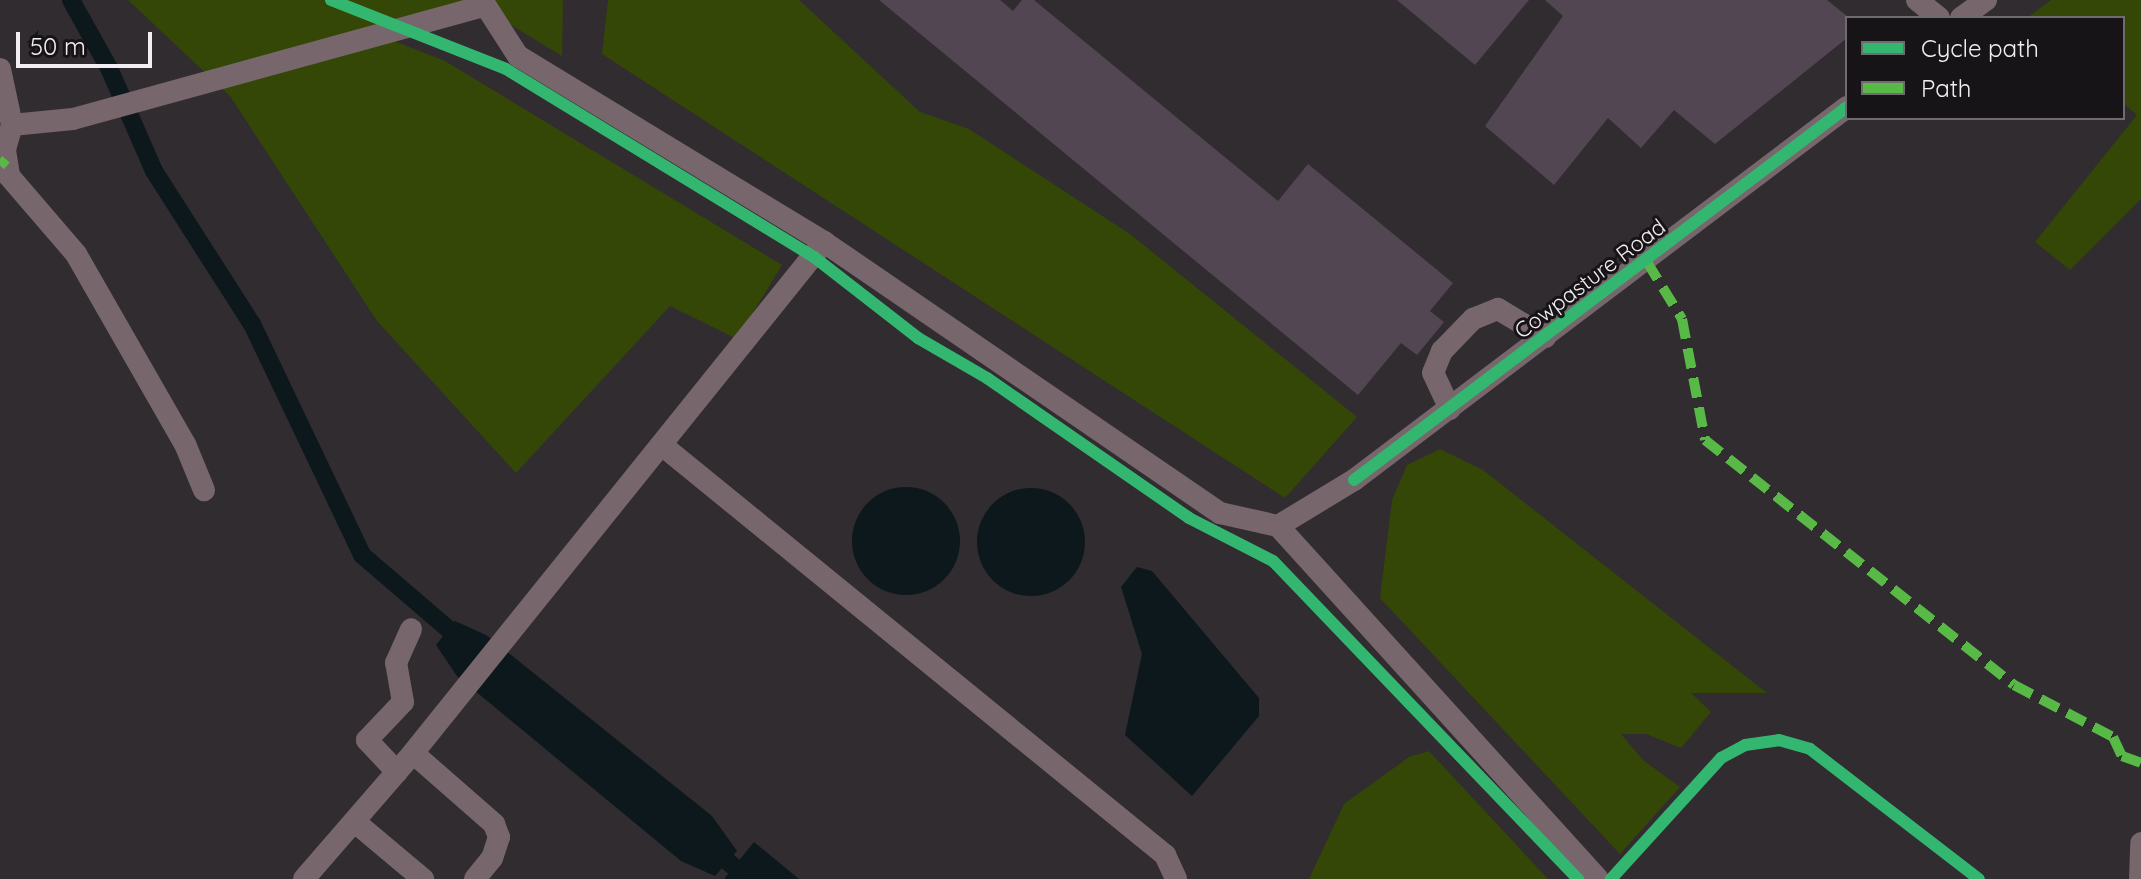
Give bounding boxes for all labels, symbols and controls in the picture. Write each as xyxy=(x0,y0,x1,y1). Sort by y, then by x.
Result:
scale bar xyxy=(20,16,156,66)
legend xyxy=(1845,16,2125,120)
text: 50 m xyxy=(30,31,86,61)
text: Cycle path xyxy=(1921,33,2039,63)
text: Path xyxy=(1921,73,1972,103)
street label: Cowpasture Road xyxy=(1509,214,1671,344)

